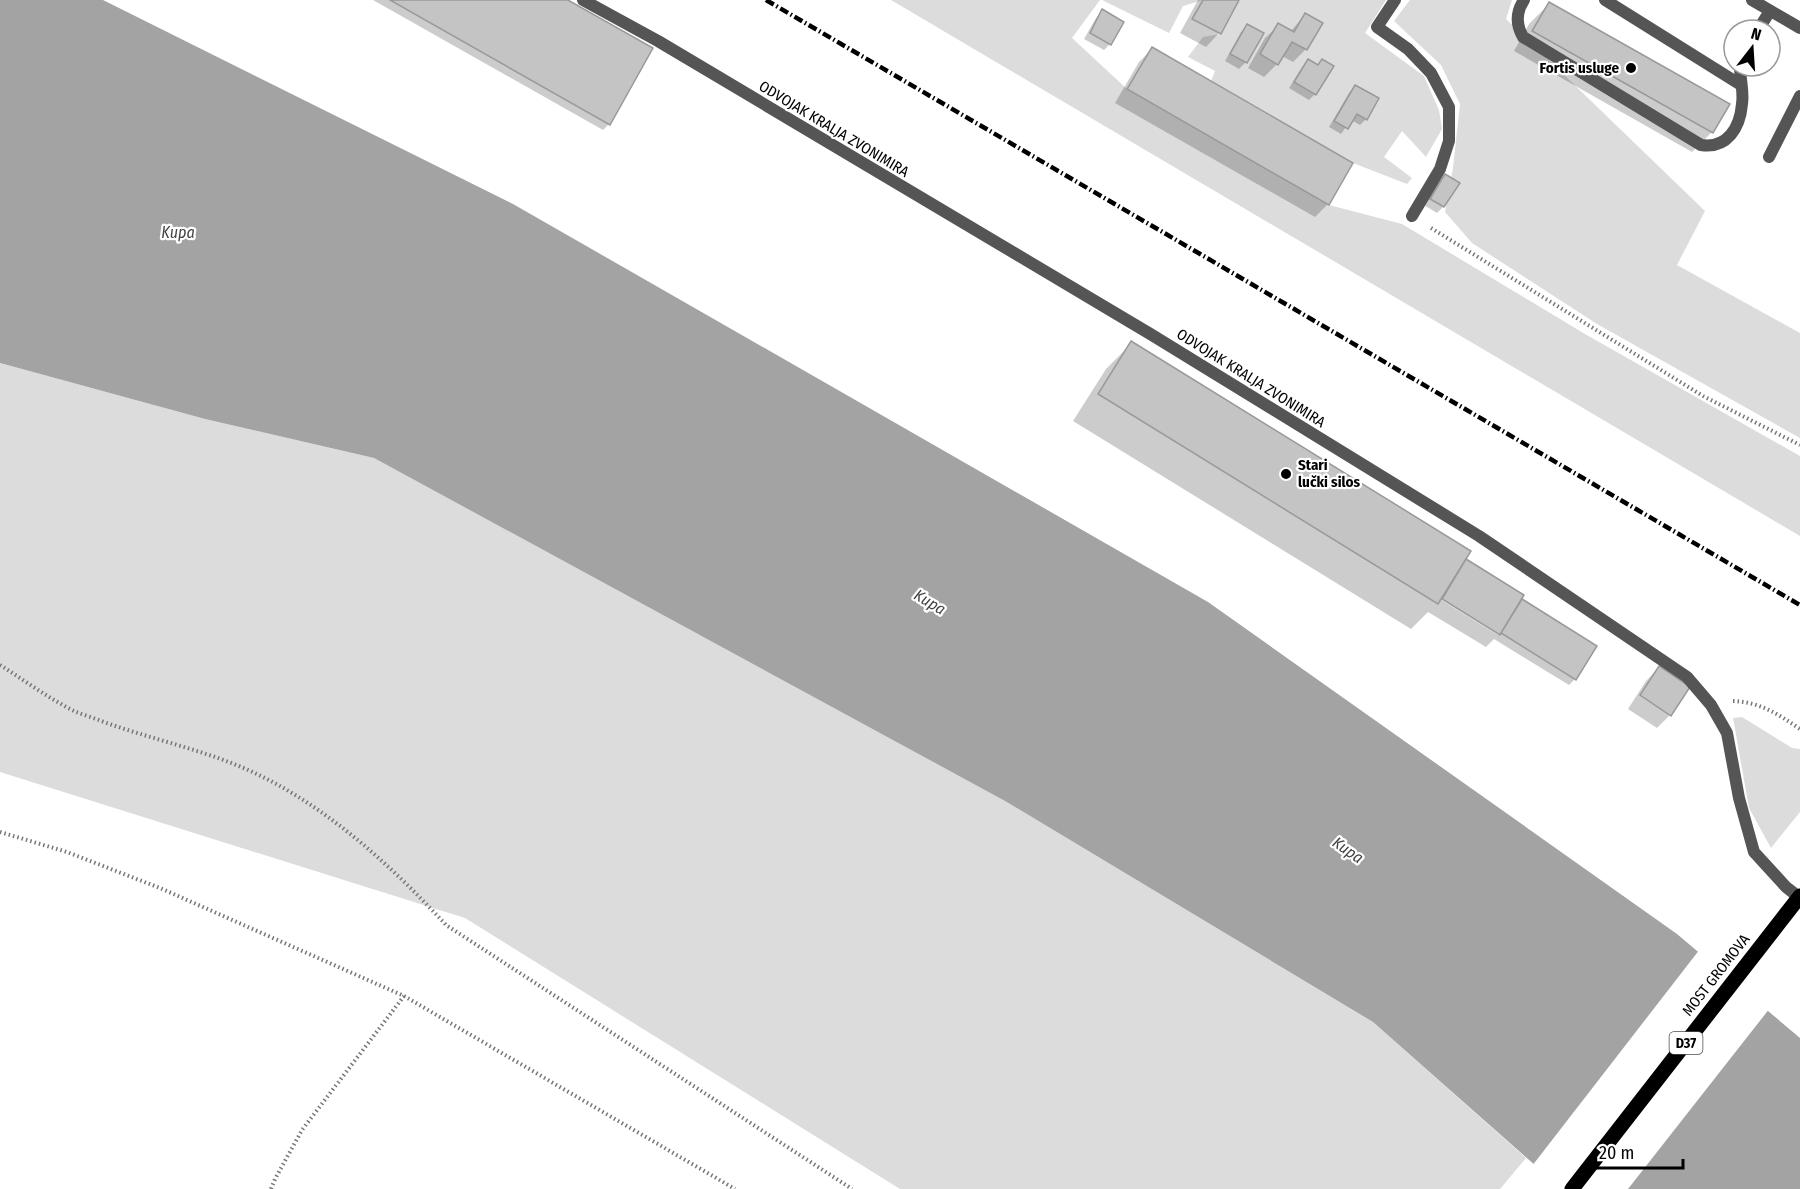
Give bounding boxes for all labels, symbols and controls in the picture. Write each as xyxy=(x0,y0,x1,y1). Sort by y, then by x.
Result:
north arrow xyxy=(1722,18,1782,78)
text: N xyxy=(1749,24,1764,45)
place label: Fortis usluge xyxy=(1540,59,1619,77)
marker: Fortis usluge xyxy=(1624,61,1638,75)
street label: ODVOJAK KRALJA ZVONIMIRA xyxy=(756,77,912,181)
water label: Kupa xyxy=(161,223,195,242)
street label: ODVOJAK KRALJA ZVONIMIRA xyxy=(1173,325,1329,431)
place label: Stari lučki silos xyxy=(1298,456,1361,491)
marker: Stari lučki silos xyxy=(1279,467,1293,481)
water label: Kupa xyxy=(911,585,949,619)
water label: Kupa xyxy=(1329,833,1367,867)
street label: MOST GROMOVA xyxy=(1679,931,1754,1019)
road number: D37 xyxy=(1670,1032,1702,1054)
scale bar xyxy=(1590,1132,1683,1170)
text: 20 m xyxy=(1599,1142,1634,1164)

